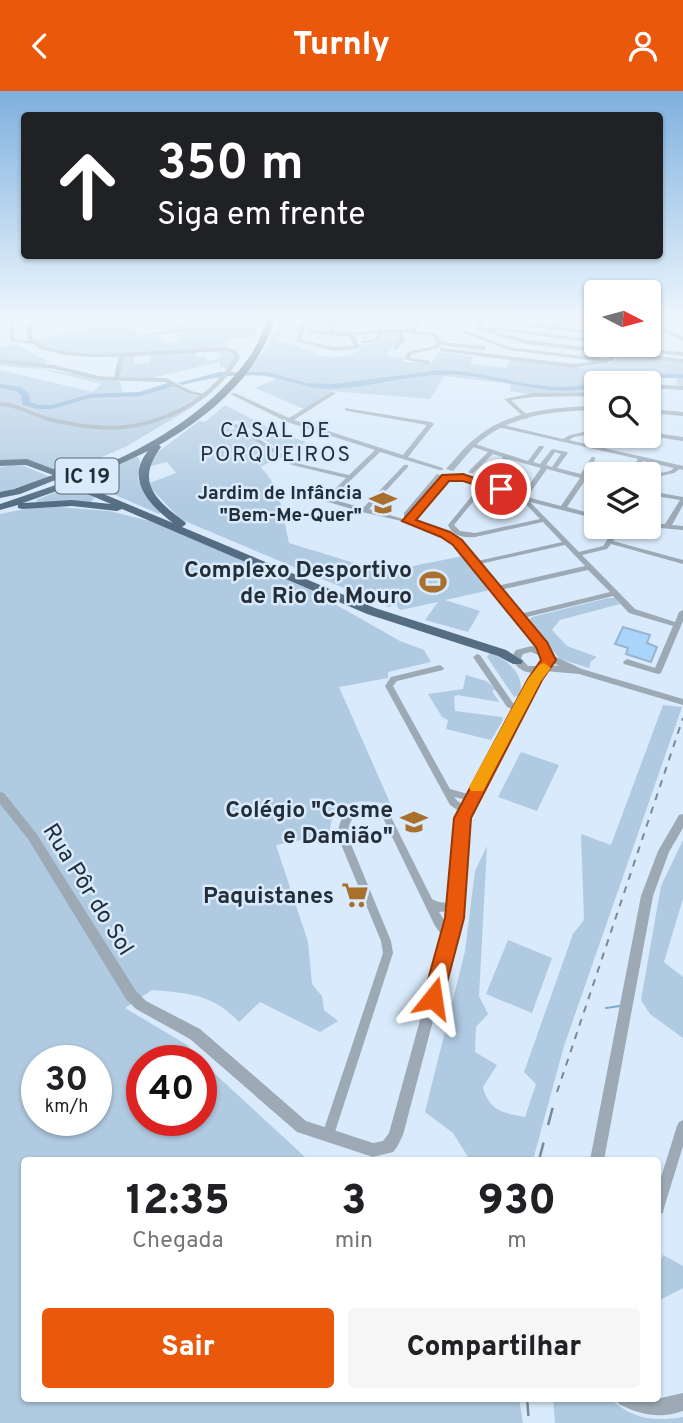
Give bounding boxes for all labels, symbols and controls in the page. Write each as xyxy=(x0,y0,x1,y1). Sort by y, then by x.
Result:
text: Turnly xyxy=(293,26,390,66)
icon: back xyxy=(21,27,59,65)
icon: person xyxy=(624,27,662,65)
text: 350 m xyxy=(157,135,304,197)
icon: ahead xyxy=(42,140,133,231)
text: Siga em frente xyxy=(157,196,365,236)
north arrow xyxy=(584,280,662,357)
map controls xyxy=(584,280,661,539)
button: search xyxy=(584,371,661,448)
district label: CASAL DE PORQUEIROS xyxy=(200,418,352,469)
road number: IC 19 xyxy=(56,459,119,493)
pin xyxy=(471,459,531,519)
button: layers xyxy=(584,462,661,539)
icon: arrive xyxy=(482,470,520,508)
place label: Jardim de Infância "Bem-Me-Quer" xyxy=(197,482,362,528)
school or university icon: Jardim de Infância "Bem-Me-Quer" xyxy=(368,488,398,518)
place label: Complexo Desportivo de Rio de Mouro xyxy=(184,557,412,612)
sports icon: Complexo Desportivo de Rio de Mouro xyxy=(418,567,448,597)
place label: Colégio "Cosme e Damião" xyxy=(225,797,393,852)
school or university icon: Colégio "Cosme e Damião" xyxy=(399,807,429,837)
street label: Rua Pôr do Sol xyxy=(35,819,139,962)
supermarket icon: Paquistanes xyxy=(340,880,370,910)
place label: Paquistanes xyxy=(203,883,334,912)
position arrow xyxy=(396,961,470,1035)
speed limit sign: 40 xyxy=(126,1045,217,1136)
text: 30 xyxy=(45,1059,88,1103)
text: km/h xyxy=(45,1096,88,1119)
text: 12:35 xyxy=(126,1176,230,1229)
text: 3 xyxy=(341,1176,366,1229)
text: 930 xyxy=(478,1176,556,1229)
text: Chegada xyxy=(132,1227,224,1256)
text: min xyxy=(335,1227,373,1256)
text: m xyxy=(507,1227,527,1256)
button: Sair xyxy=(42,1308,334,1388)
button: Compartilhar xyxy=(348,1308,640,1388)

